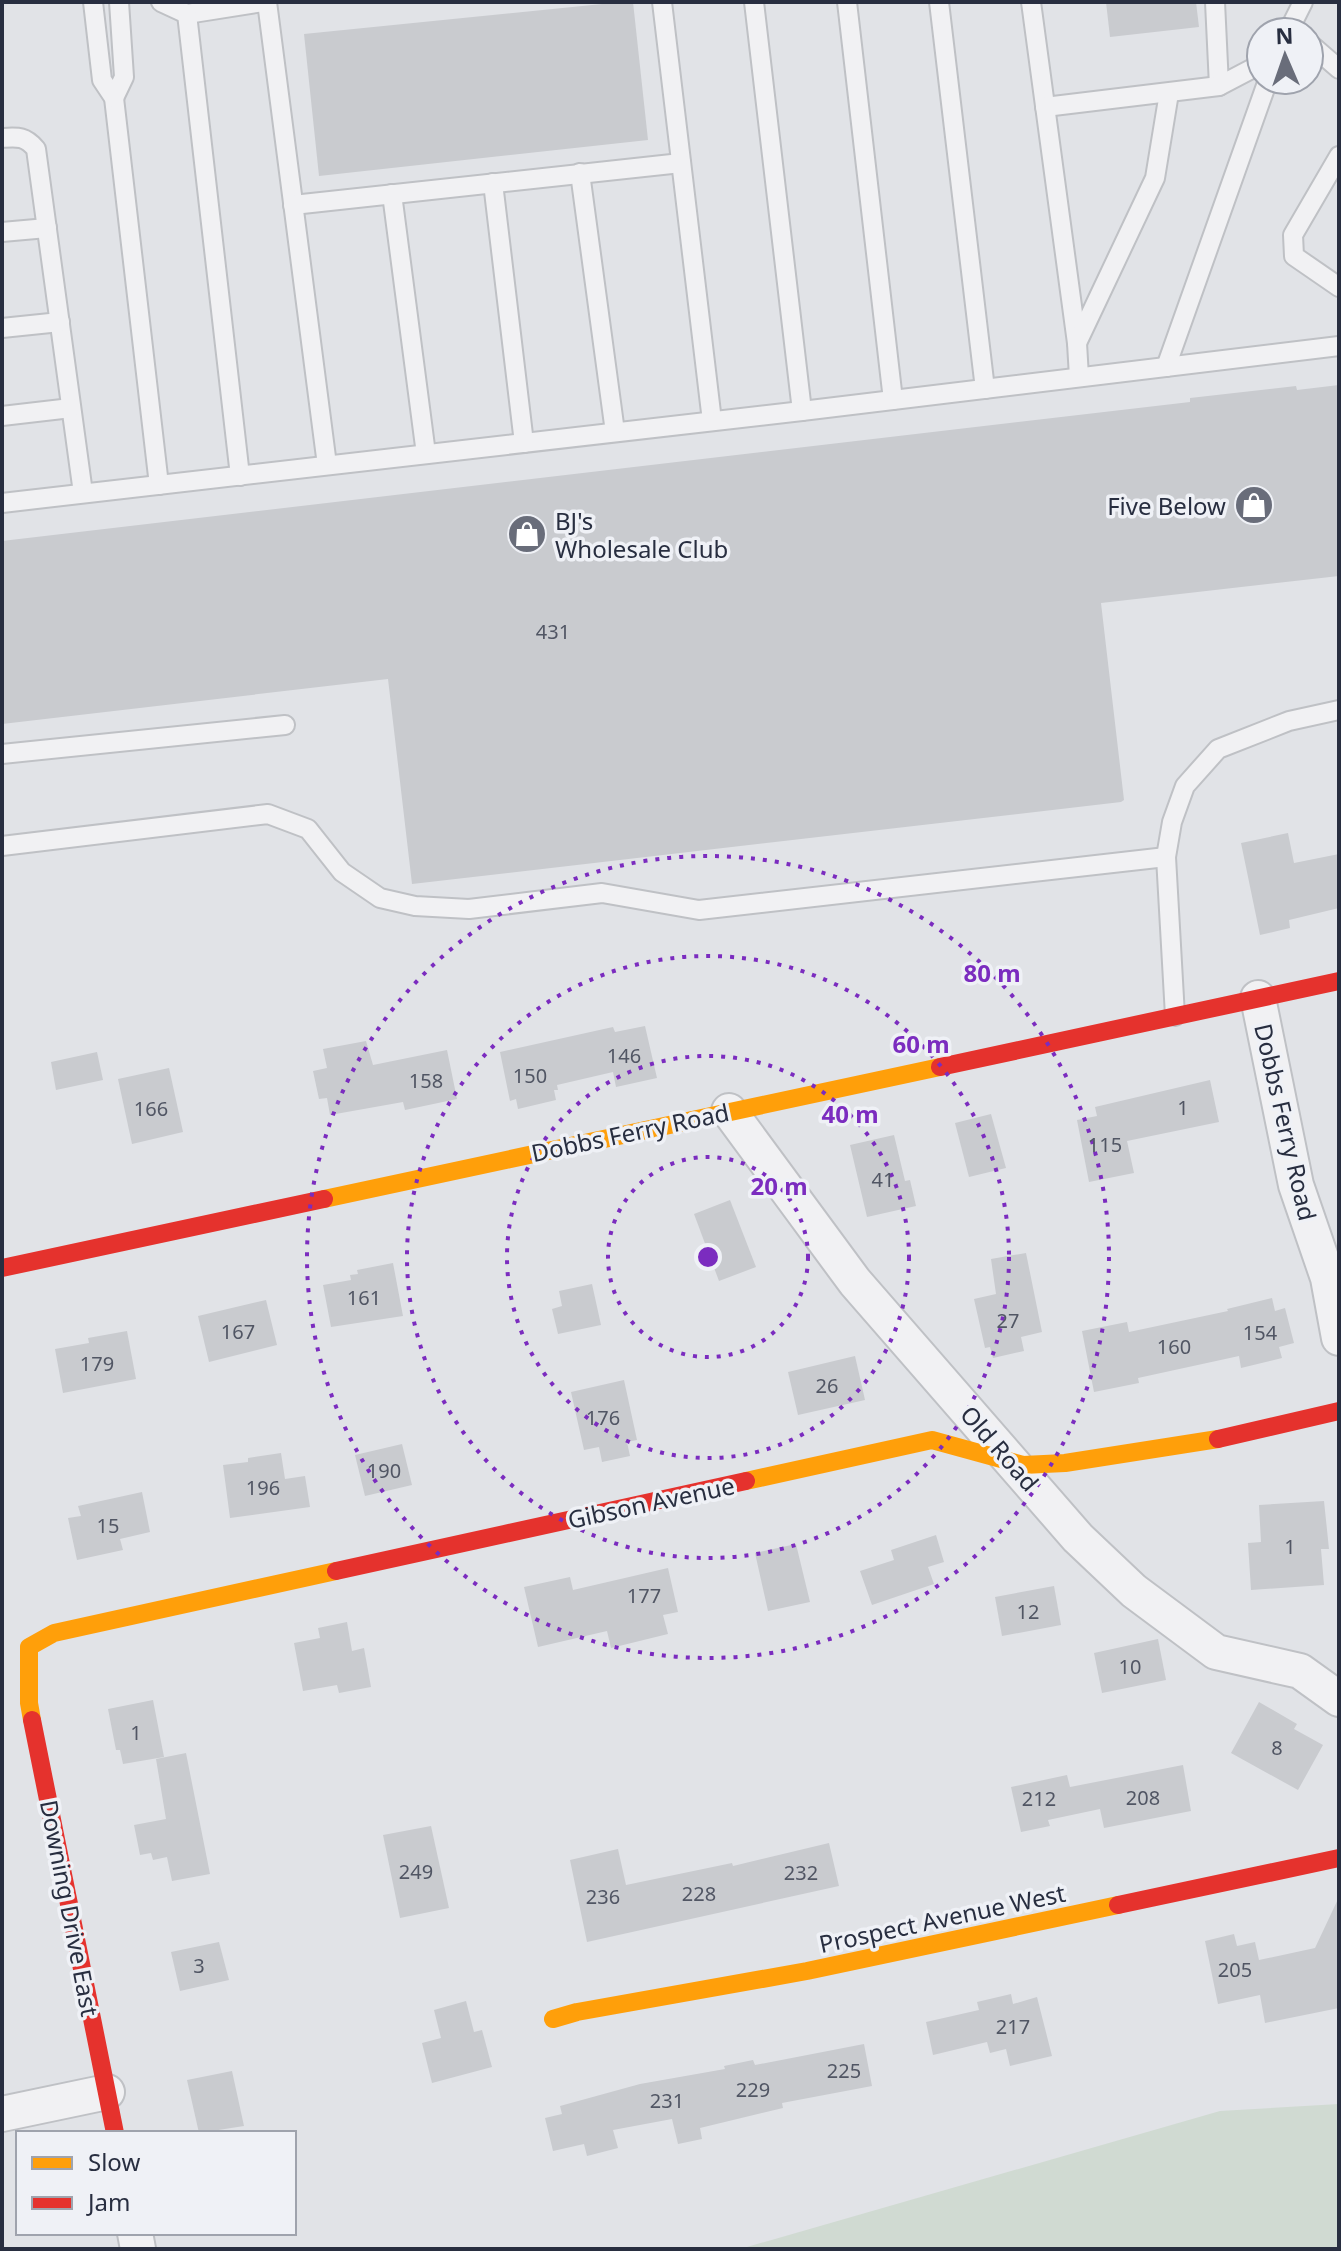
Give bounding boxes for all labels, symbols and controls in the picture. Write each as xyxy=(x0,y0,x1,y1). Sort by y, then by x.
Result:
north arrow xyxy=(1245,16,1325,96)
text: N xyxy=(1275,20,1294,50)
shop icon: Five Below xyxy=(1233,484,1275,526)
place label: Five Below xyxy=(1107,489,1226,522)
place label: BJ's Wholesale Club xyxy=(555,504,728,565)
shop icon: BJ's Wholesale Club xyxy=(506,513,548,555)
house number: 431 xyxy=(536,618,570,645)
text: 80 m xyxy=(963,956,1021,989)
street label: Dobbs Ferry Road xyxy=(1247,1020,1325,1224)
text: 60 m xyxy=(892,1027,950,1060)
house number: 146 xyxy=(607,1042,641,1069)
house number: 150 xyxy=(513,1062,547,1089)
house number: 158 xyxy=(409,1067,443,1094)
house number: 1 xyxy=(1177,1094,1189,1121)
house number: 166 xyxy=(134,1095,168,1122)
street label: Dobbs Ferry Road xyxy=(528,1095,732,1169)
text: 40 m xyxy=(821,1097,879,1130)
house number: 115 xyxy=(1088,1131,1122,1158)
house number: 41 xyxy=(872,1166,894,1193)
text: 20 m xyxy=(750,1169,808,1202)
centre of rings xyxy=(694,1243,722,1271)
house number: 161 xyxy=(347,1284,381,1311)
house number: 27 xyxy=(997,1307,1019,1334)
house number: 167 xyxy=(221,1318,255,1345)
house number: 154 xyxy=(1243,1319,1278,1346)
house number: 160 xyxy=(1157,1333,1191,1360)
house number: 179 xyxy=(80,1350,114,1377)
house number: 26 xyxy=(816,1372,838,1399)
street label: Old Road xyxy=(954,1398,1046,1498)
house number: 176 xyxy=(586,1404,620,1431)
house number: 190 xyxy=(367,1457,401,1484)
street label: Gibson Avenue xyxy=(565,1468,737,1536)
house number: 196 xyxy=(246,1474,280,1501)
house number: 15 xyxy=(97,1512,119,1539)
house number: 1 xyxy=(1284,1533,1296,1560)
house number: 177 xyxy=(627,1582,661,1609)
house number: 12 xyxy=(1017,1598,1039,1625)
house number: 10 xyxy=(1119,1653,1141,1680)
house number: 1 xyxy=(130,1719,142,1746)
house number: 8 xyxy=(1271,1734,1283,1761)
house number: 208 xyxy=(1126,1784,1160,1811)
house number: 212 xyxy=(1022,1785,1056,1812)
street label: Downing Drive East xyxy=(33,1797,107,2019)
house number: 249 xyxy=(399,1858,433,1885)
house number: 232 xyxy=(784,1859,818,1886)
street label: Prospect Avenue West xyxy=(816,1876,1068,1960)
house number: 228 xyxy=(682,1880,716,1907)
house number: 236 xyxy=(586,1883,620,1910)
house number: 3 xyxy=(193,1952,205,1979)
house number: 205 xyxy=(1218,1956,1252,1983)
house number: 217 xyxy=(996,2013,1030,2040)
house number: 225 xyxy=(827,2057,861,2084)
house number: 229 xyxy=(736,2076,770,2103)
house number: 231 xyxy=(650,2087,684,2114)
legend xyxy=(16,2131,296,2235)
text: Slow xyxy=(88,2145,140,2178)
text: Jam xyxy=(86,2185,130,2218)

